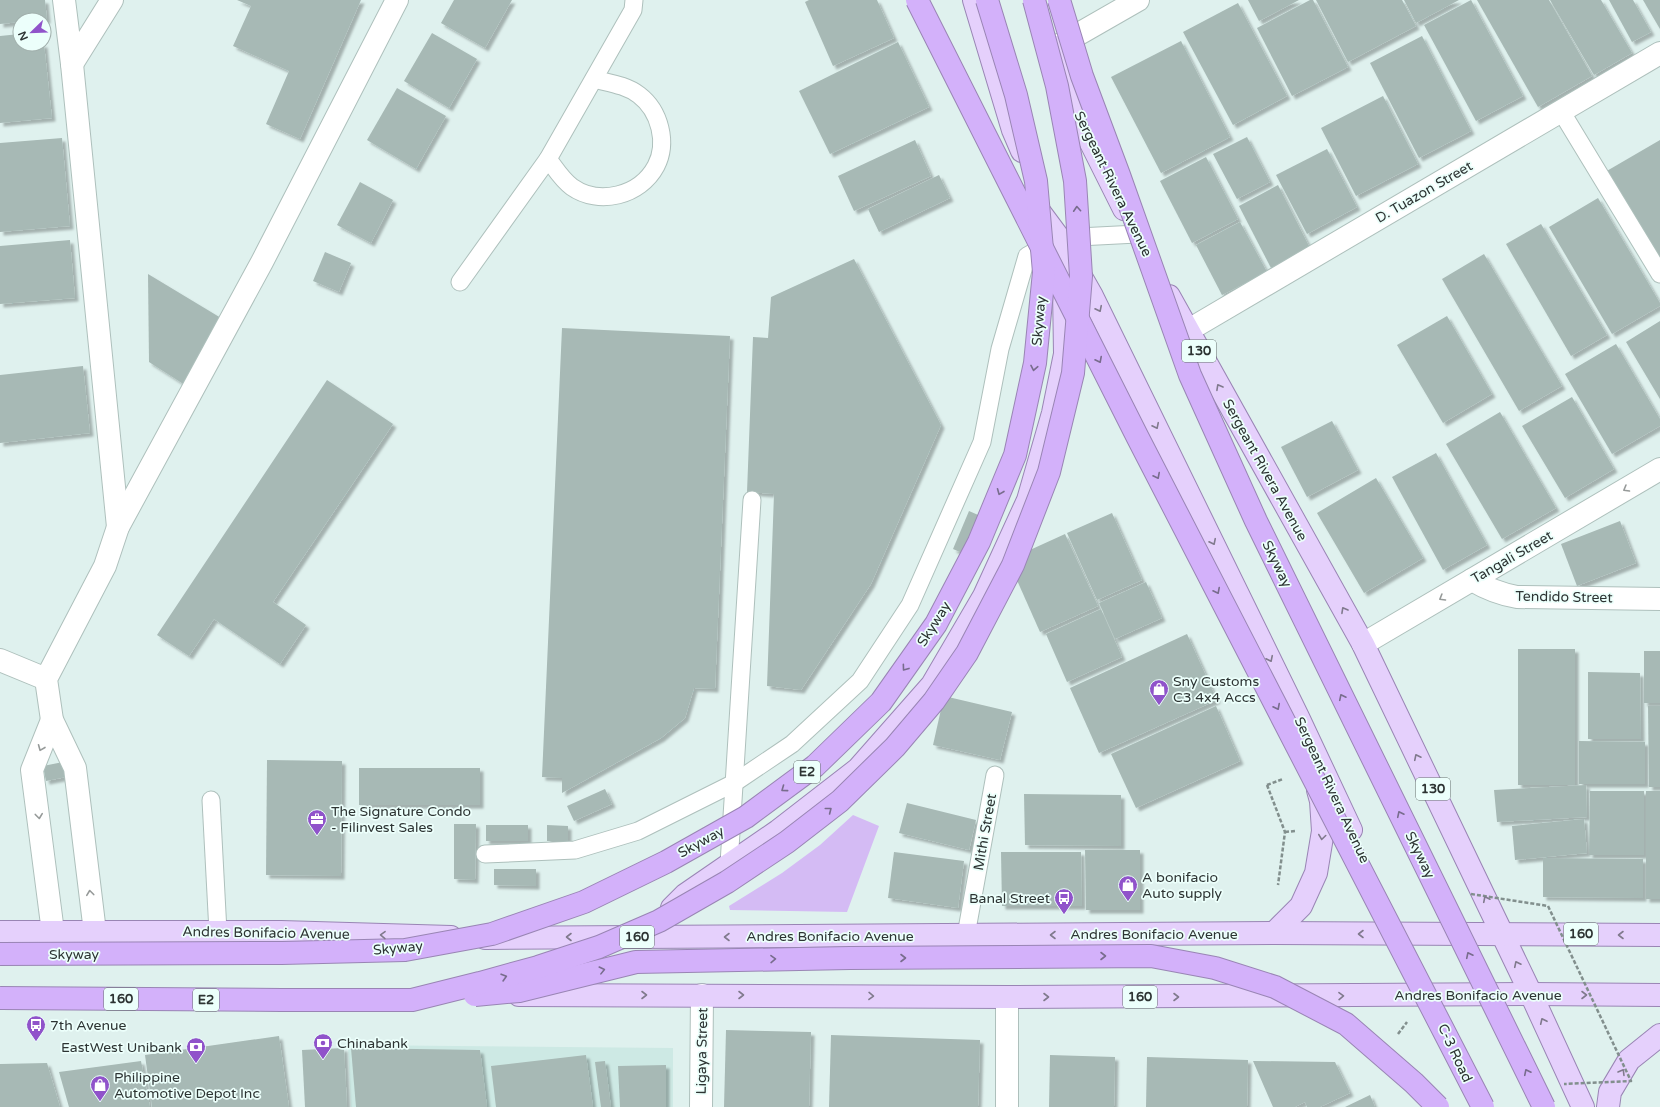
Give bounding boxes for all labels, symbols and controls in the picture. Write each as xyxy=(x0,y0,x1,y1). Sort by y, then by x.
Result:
north arrow xyxy=(12,12,52,52)
text: N xyxy=(16,29,31,42)
street label: Sergeant Rivera Avenue xyxy=(1070,109,1156,259)
street label: D. Tuazon Street xyxy=(1372,157,1476,227)
one-way arrow xyxy=(1072,206,1081,212)
street label: Skyway xyxy=(1028,295,1050,347)
one-way arrow xyxy=(1094,305,1102,312)
road number: 130 xyxy=(1182,340,1216,362)
one-way arrow xyxy=(1094,356,1101,363)
one-way arrow xyxy=(1030,364,1039,371)
one-way arrow xyxy=(1216,384,1223,391)
street label: Sergeant Rivera Avenue xyxy=(1219,396,1311,544)
one-way arrow xyxy=(1151,421,1159,429)
one-way arrow xyxy=(1153,472,1160,479)
one-way arrow xyxy=(1623,485,1630,492)
one-way arrow xyxy=(997,488,1005,496)
street label: Tangali Street xyxy=(1468,527,1556,587)
one-way arrow xyxy=(1208,538,1216,546)
street label: Skyway xyxy=(1258,538,1296,591)
one-way arrow xyxy=(1212,587,1220,595)
street label: Tendido Street xyxy=(1515,588,1613,606)
one-way arrow xyxy=(1439,593,1446,600)
street label: Skyway xyxy=(914,598,955,650)
one-way arrow xyxy=(1342,607,1349,614)
one-way arrow xyxy=(1265,655,1273,663)
one-way arrow xyxy=(902,664,910,671)
place label: Sny Customs C3 4x4 Accs xyxy=(1173,673,1259,706)
shop icon: Sny Customs C3 4x4 Accs xyxy=(1148,678,1170,706)
one-way arrow xyxy=(1339,694,1347,701)
one-way arrow xyxy=(1272,703,1279,710)
street label: Sergeant Rivera Avenue xyxy=(1291,714,1373,866)
one-way arrow xyxy=(37,745,45,752)
one-way arrow xyxy=(1414,754,1422,761)
road number: E2 xyxy=(794,761,820,783)
road number: 130 xyxy=(1416,778,1450,800)
one-way arrow xyxy=(782,784,789,791)
street label: Mithi Street xyxy=(970,792,1000,872)
place label: The Signature Condo - Filinvest Sales xyxy=(331,803,471,836)
office icon: The Signature Condo - Filinvest Sales xyxy=(306,808,328,836)
one-way arrow xyxy=(824,808,831,815)
one-way arrow xyxy=(1397,810,1404,818)
one-way arrow xyxy=(34,813,43,819)
street label: Skyway xyxy=(675,822,727,862)
street label: Skyway xyxy=(1401,829,1439,882)
one-way arrow xyxy=(1318,834,1327,840)
place label: A bonifacio Auto supply xyxy=(1142,869,1223,902)
shop icon: A bonifacio Auto supply xyxy=(1117,874,1139,902)
bus stop icon: Banal Street xyxy=(1053,887,1075,915)
one-way arrow xyxy=(86,890,95,896)
place label: Banal Street xyxy=(969,890,1051,907)
one-way arrow xyxy=(1483,896,1491,904)
street label: Andres Bonifacio Avenue xyxy=(182,923,350,943)
road number: 160 xyxy=(1564,923,1598,945)
road number: 160 xyxy=(620,926,654,948)
street label: Andres Bonifacio Avenue xyxy=(1070,926,1238,943)
street label: Andres Bonifacio Avenue xyxy=(746,928,914,945)
one-way arrow xyxy=(1358,930,1364,938)
one-way arrow xyxy=(380,931,386,939)
one-way arrow xyxy=(1050,931,1056,939)
one-way arrow xyxy=(1618,931,1624,939)
one-way arrow xyxy=(566,933,572,941)
one-way arrow xyxy=(724,933,730,941)
street label: Skyway xyxy=(372,937,424,959)
street label: Skyway xyxy=(49,946,99,963)
one-way arrow xyxy=(1100,952,1106,960)
one-way arrow xyxy=(1466,952,1474,960)
one-way arrow xyxy=(900,953,906,962)
one-way arrow xyxy=(770,955,776,963)
one-way arrow xyxy=(1514,961,1522,969)
one-way arrow xyxy=(599,967,605,975)
one-way arrow xyxy=(500,973,507,982)
road number: 160 xyxy=(1123,986,1157,1008)
street label: Andres Bonifacio Avenue xyxy=(1394,987,1562,1004)
road number: 160 xyxy=(104,988,138,1010)
road number: E2 xyxy=(193,989,219,1011)
one-way arrow xyxy=(641,991,647,999)
one-way arrow xyxy=(738,991,744,999)
one-way arrow xyxy=(1581,991,1587,999)
one-way arrow xyxy=(868,992,874,1000)
one-way arrow xyxy=(1338,992,1344,1000)
one-way arrow xyxy=(1043,993,1049,1001)
one-way arrow xyxy=(1173,993,1179,1001)
street label: Ligaya Street xyxy=(693,1007,711,1095)
bus stop icon: 7th Avenue xyxy=(25,1014,47,1042)
place label: 7th Avenue xyxy=(50,1017,126,1034)
one-way arrow xyxy=(1540,1017,1548,1025)
street label: C-3 Road xyxy=(1434,1021,1476,1085)
bank icon: Chinabank xyxy=(312,1032,334,1060)
place label: Chinabank xyxy=(337,1035,408,1052)
bank icon: EastWest Unibank xyxy=(185,1036,207,1064)
place label: EastWest Unibank xyxy=(61,1039,182,1056)
place label: Philippine Automotive Depot Inc xyxy=(114,1069,260,1102)
one-way arrow xyxy=(1524,1069,1532,1076)
one-way arrow xyxy=(1618,1069,1625,1076)
shop icon: Philippine Automotive Depot Inc xyxy=(89,1074,111,1102)

